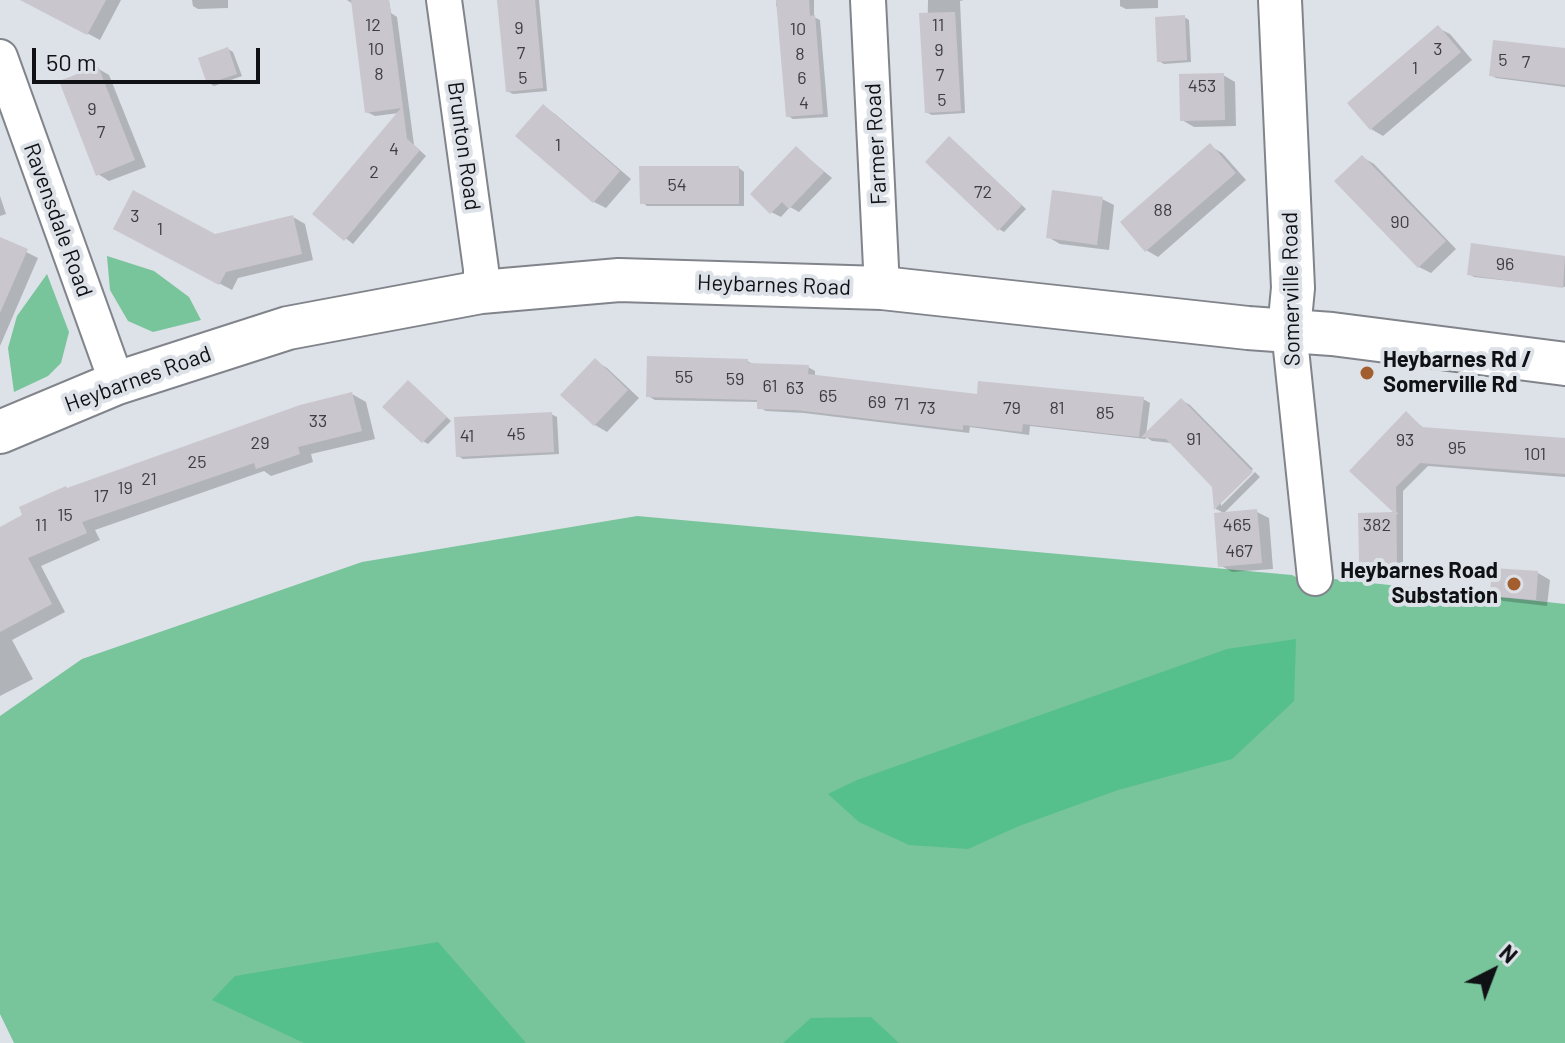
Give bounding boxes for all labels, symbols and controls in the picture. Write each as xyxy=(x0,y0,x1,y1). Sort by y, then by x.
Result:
house number: 12 xyxy=(365,14,381,36)
house number: 11 xyxy=(932,14,944,36)
house number: 9 xyxy=(514,17,524,39)
house number: 10 xyxy=(790,18,806,40)
scale bar xyxy=(36,32,264,82)
house number: 10 xyxy=(368,38,384,60)
house number: 3 xyxy=(1433,38,1443,60)
house number: 9 xyxy=(934,39,944,61)
house number: 7 xyxy=(517,42,525,64)
house number: 8 xyxy=(795,43,805,65)
text: 50 m xyxy=(46,47,97,76)
house number: 5 xyxy=(1498,49,1508,71)
house number: 7 xyxy=(1522,51,1530,73)
house number: 1 xyxy=(1412,57,1418,79)
house number: 8 xyxy=(374,63,384,85)
house number: 7 xyxy=(936,64,944,86)
house number: 5 xyxy=(518,67,528,89)
house number: 6 xyxy=(797,67,807,89)
house number: 453 xyxy=(1188,75,1216,97)
street label: Brunton Road xyxy=(442,80,486,212)
street label: Farmer Road xyxy=(860,82,892,206)
house number: 5 xyxy=(937,89,947,111)
house number: 4 xyxy=(799,92,809,114)
house number: 9 xyxy=(87,98,97,120)
house number: 7 xyxy=(97,121,105,143)
house number: 1 xyxy=(555,134,561,156)
house number: 4 xyxy=(389,138,399,160)
street label: Ravensdale Road xyxy=(18,139,98,301)
house number: 2 xyxy=(369,161,379,183)
house number: 54 xyxy=(667,174,687,196)
house number: 72 xyxy=(974,181,992,203)
house number: 88 xyxy=(1154,199,1172,221)
house number: 3 xyxy=(130,205,140,227)
house number: 90 xyxy=(1390,211,1410,233)
street label: Somerville Road xyxy=(1276,212,1306,366)
house number: 1 xyxy=(157,218,163,240)
house number: 96 xyxy=(1496,253,1514,275)
street label: Heybarnes Road xyxy=(697,269,851,301)
street label: Heybarnes Road xyxy=(61,340,215,418)
place label: Heybarnes Rd / Somerville Rd xyxy=(1383,347,1532,398)
marker: Heybarnes Rd / Somerville Rd xyxy=(1358,364,1376,382)
house number: 55 xyxy=(675,366,693,388)
house number: 59 xyxy=(726,368,744,390)
house number: 61 xyxy=(762,375,778,397)
house number: 63 xyxy=(786,377,804,399)
house number: 65 xyxy=(819,385,837,407)
house number: 69 xyxy=(868,391,886,413)
house number: 71 xyxy=(895,393,909,415)
house number: 73 xyxy=(918,397,936,419)
house number: 79 xyxy=(1003,397,1021,419)
house number: 81 xyxy=(1049,397,1065,419)
house number: 85 xyxy=(1096,402,1114,424)
house number: 33 xyxy=(309,410,327,432)
house number: 45 xyxy=(506,423,526,445)
house number: 41 xyxy=(460,425,474,447)
house number: 91 xyxy=(1186,428,1202,450)
house number: 93 xyxy=(1396,429,1414,451)
house number: 29 xyxy=(250,432,270,454)
house number: 95 xyxy=(1448,437,1466,459)
house number: 101 xyxy=(1524,443,1546,465)
house number: 25 xyxy=(188,451,206,473)
house number: 21 xyxy=(141,468,157,490)
house number: 19 xyxy=(117,477,133,499)
house number: 17 xyxy=(94,485,108,507)
house number: 15 xyxy=(57,504,73,526)
house number: 11 xyxy=(35,514,47,536)
house number: 465 xyxy=(1223,514,1251,536)
house number: 382 xyxy=(1363,514,1391,536)
house number: 467 xyxy=(1225,540,1253,562)
place label: Heybarnes Road Substation xyxy=(1340,558,1498,610)
marker: Heybarnes Road Substation xyxy=(1505,575,1523,593)
north arrow xyxy=(1453,931,1533,1011)
text: N xyxy=(1495,939,1523,968)

